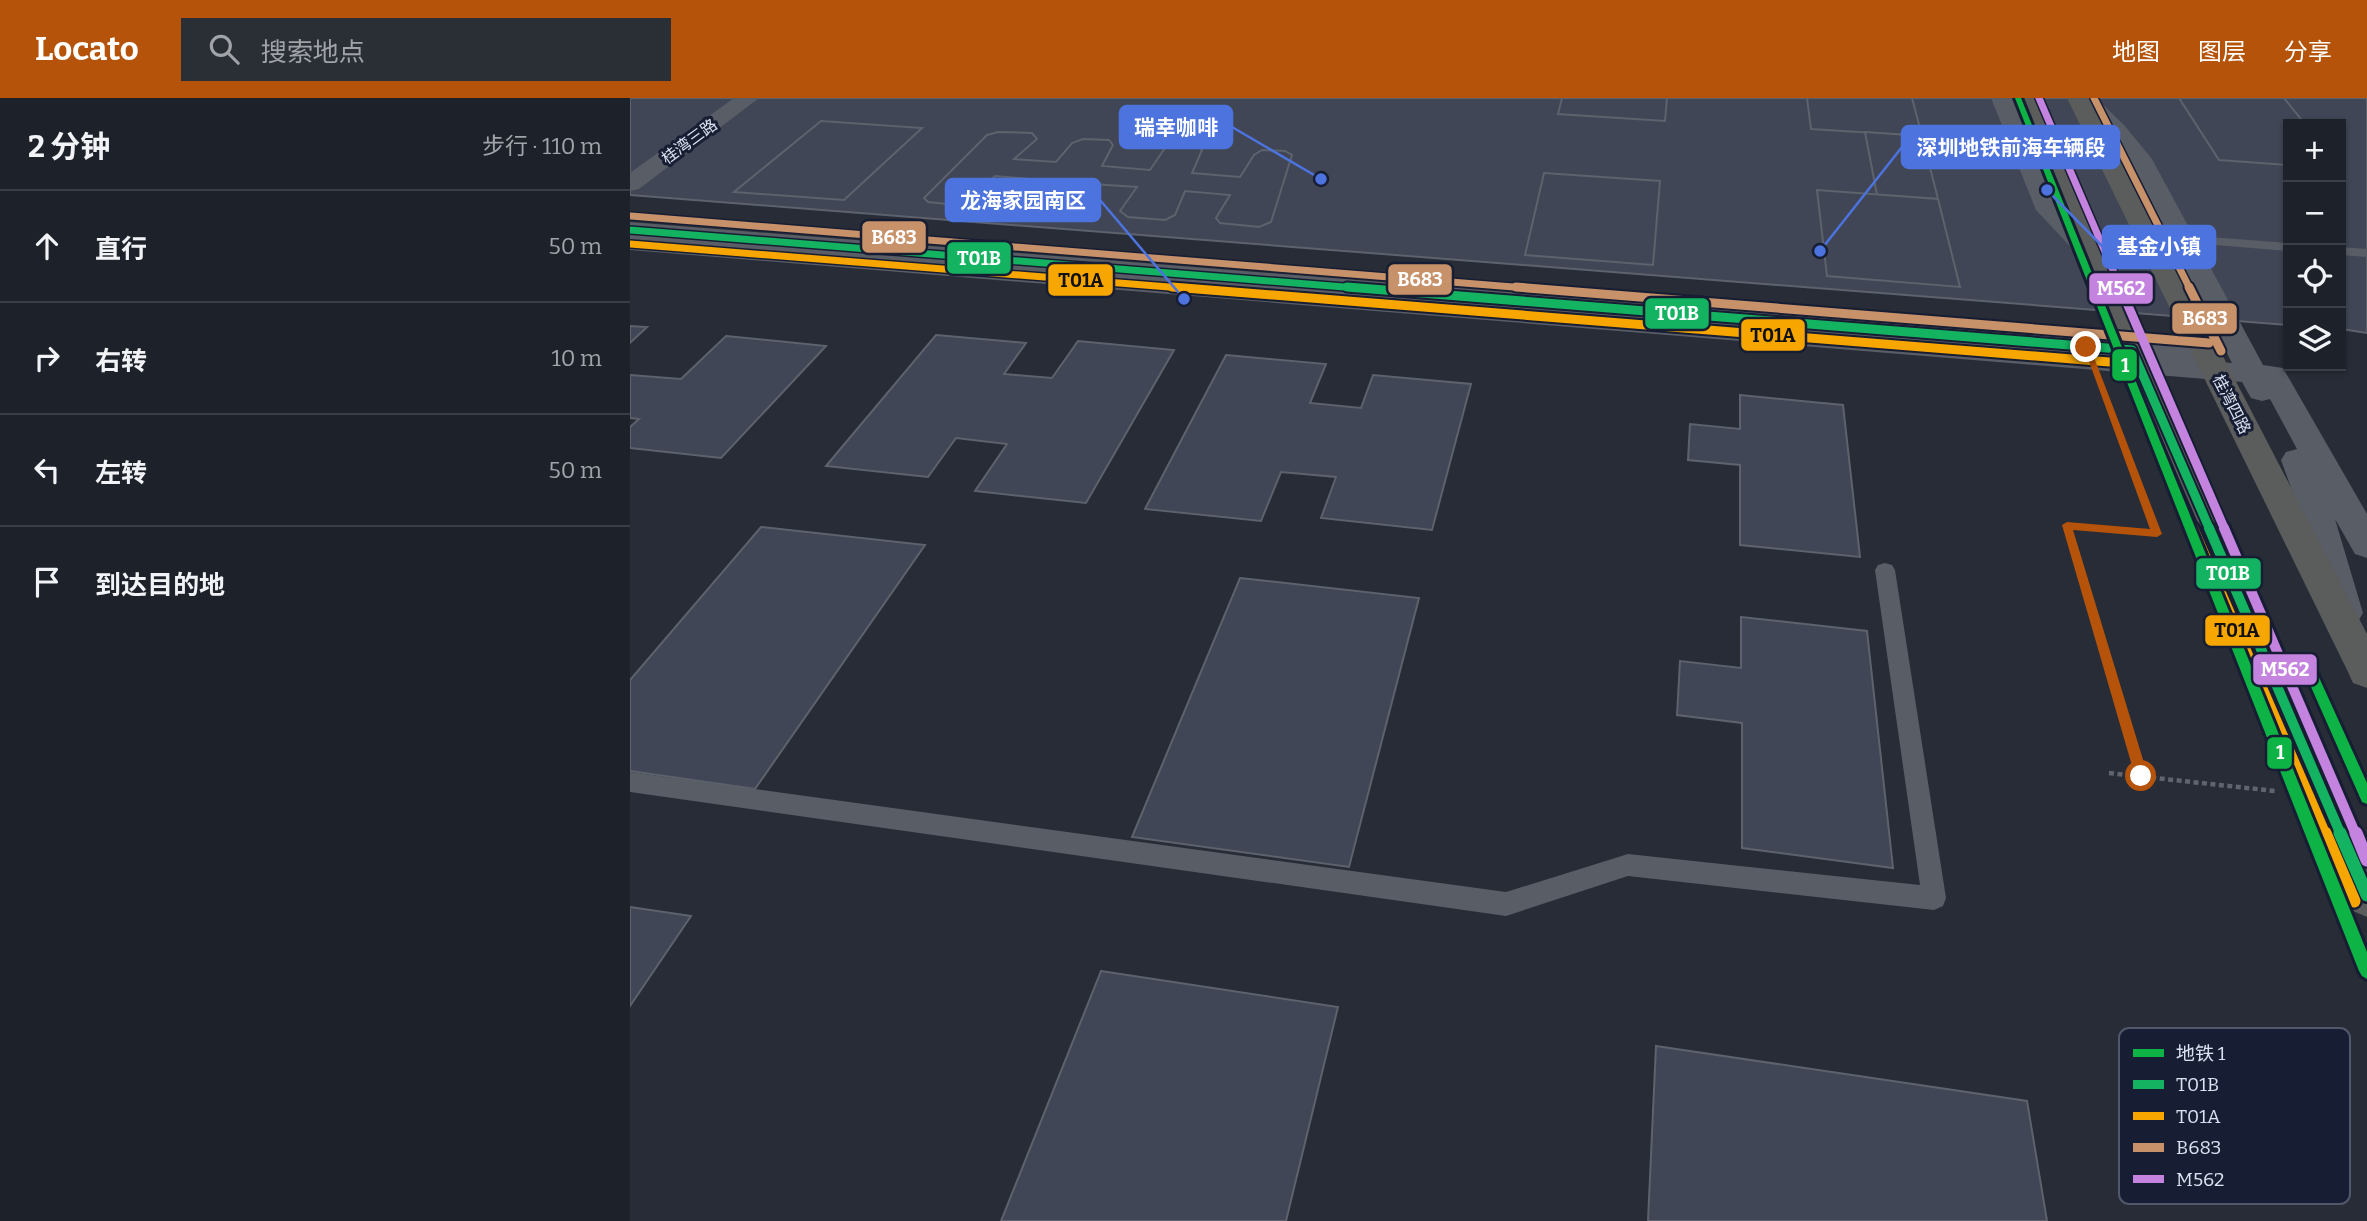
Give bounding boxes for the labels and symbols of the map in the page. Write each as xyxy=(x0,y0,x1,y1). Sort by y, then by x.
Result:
callout: 瑞幸咖啡 xyxy=(1120,106,1232,148)
street label: 桂湾三路 xyxy=(658,115,721,168)
text: 瑞幸咖啡 xyxy=(1134,115,1218,141)
callout: 深圳地铁前海车辆段 xyxy=(1902,126,2119,168)
text: 深圳地铁前海车辆段 xyxy=(1917,135,2106,161)
callout: 龙海家园南区 xyxy=(946,179,1100,221)
text: 龙海家园南区 xyxy=(960,188,1086,214)
line badge: B683 xyxy=(861,220,927,254)
text: B683 xyxy=(871,226,917,249)
callout: 基金小镇 xyxy=(2103,226,2215,268)
text: 基金小镇 xyxy=(2117,234,2201,260)
line badge: T01B xyxy=(946,241,1012,275)
text: T01B xyxy=(957,247,1001,270)
line badge: T01A xyxy=(1047,263,1114,297)
line badge: B683 xyxy=(1387,263,1453,296)
text: B683 xyxy=(1397,268,1443,291)
text: T01A xyxy=(1058,269,1104,292)
line badge: M562 xyxy=(2088,272,2154,305)
text: M562 xyxy=(2097,277,2146,300)
line badge: T01B xyxy=(1644,297,1710,330)
text: T01B xyxy=(1655,302,1699,325)
line badge: B683 xyxy=(2171,302,2238,335)
text: B683 xyxy=(2182,307,2228,330)
line badge: T01A xyxy=(1740,318,1806,352)
text: T01A xyxy=(1750,324,1796,347)
route end xyxy=(2070,331,2101,362)
line badge: 1 xyxy=(2111,348,2138,382)
text: 1 xyxy=(2121,354,2130,377)
street label: 桂湾四路 xyxy=(2209,371,2255,437)
line badge: T01B xyxy=(2195,557,2262,590)
text: T01B xyxy=(2206,562,2250,585)
line badge: T01A xyxy=(2204,614,2271,647)
text: T01A xyxy=(2214,619,2260,642)
line badge: M562 xyxy=(2252,653,2318,686)
text: M562 xyxy=(2261,658,2310,681)
line badge: 1 xyxy=(2266,736,2293,770)
text: 1 xyxy=(2276,741,2285,764)
route start xyxy=(2125,760,2156,791)
legend xyxy=(2119,1028,2350,1204)
text: 地铁 1 xyxy=(2176,1042,2226,1065)
text: T01B xyxy=(2176,1073,2219,1096)
text: T01A xyxy=(2176,1105,2221,1128)
text: B683 xyxy=(2176,1136,2221,1159)
text: M562 xyxy=(2176,1168,2224,1191)

